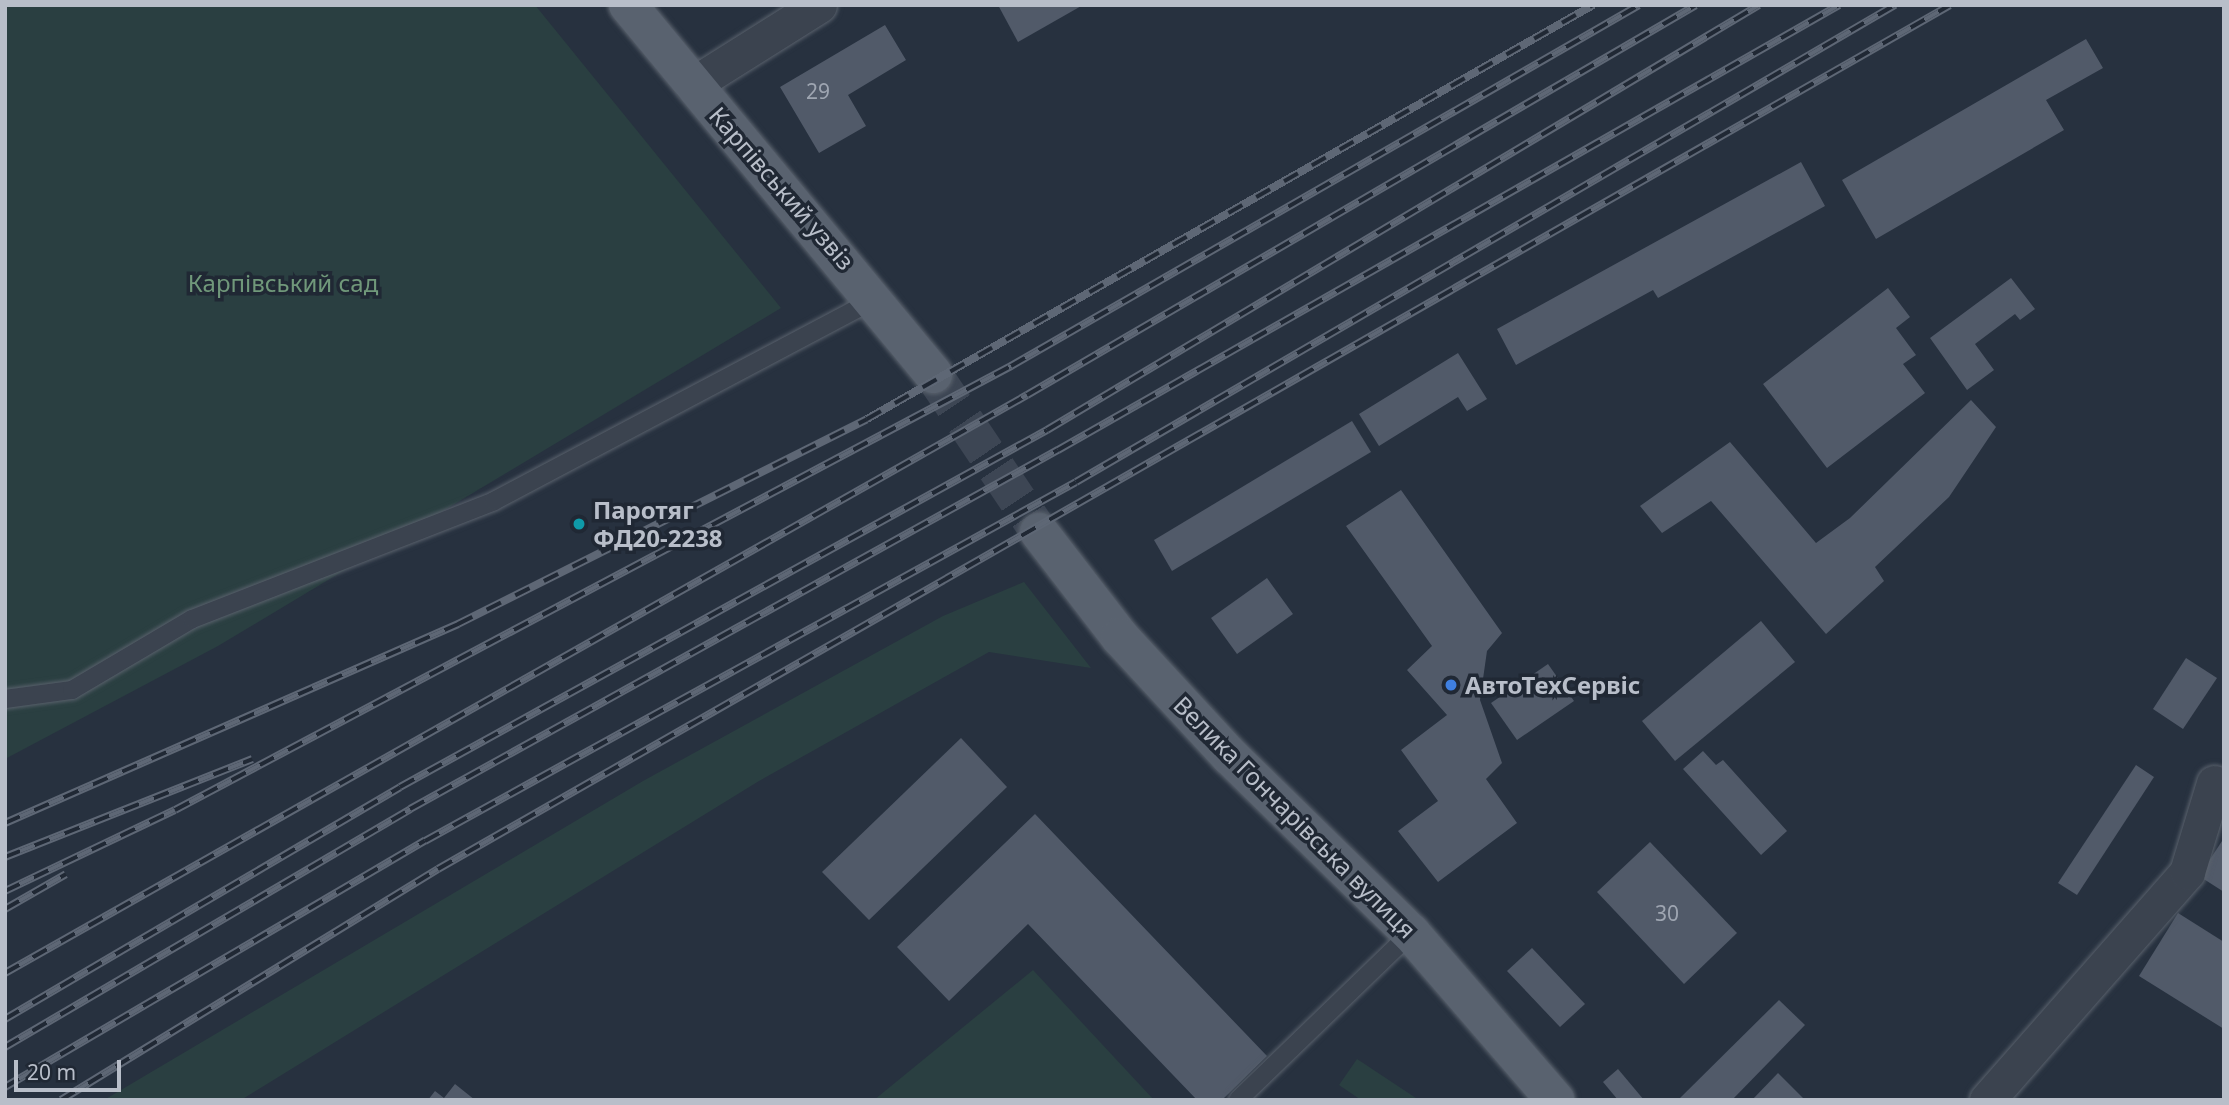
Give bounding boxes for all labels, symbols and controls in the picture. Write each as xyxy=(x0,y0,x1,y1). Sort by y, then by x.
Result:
house number: 29 xyxy=(806,78,830,104)
street label: Карпівський узвіз xyxy=(704,101,860,275)
park label: Карпівський сад xyxy=(188,269,378,297)
place label: Паротяг ФД20-2238 xyxy=(593,496,723,552)
marker: Паротяг ФД20-2238 xyxy=(571,516,587,532)
place label: АвтоТехСервіс xyxy=(1465,671,1640,699)
marker: АвтоТехСервіс xyxy=(1443,677,1459,693)
street label: Велика Гончарівська вулиця xyxy=(1168,690,1422,944)
house number: 30 xyxy=(1655,900,1679,926)
scale bar xyxy=(18,1046,124,1090)
text: 20 m xyxy=(27,1058,76,1086)

